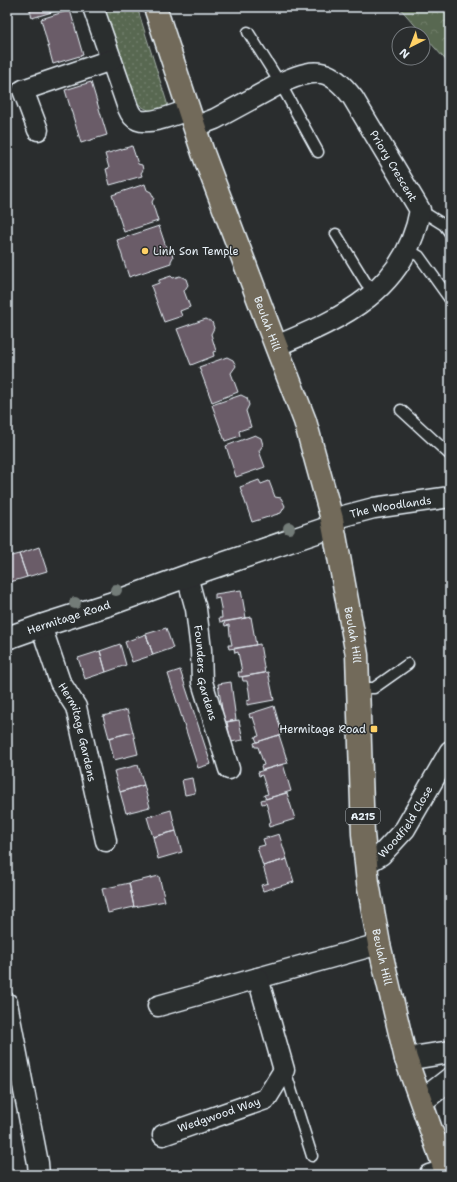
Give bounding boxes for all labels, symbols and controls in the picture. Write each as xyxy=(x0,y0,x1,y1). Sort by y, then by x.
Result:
north arrow xyxy=(391,26,431,66)
text: N xyxy=(396,44,413,62)
street label: Priory Crescent xyxy=(366,127,421,204)
place label: Linh Son Temple xyxy=(153,244,239,259)
marker: Linh Son Temple xyxy=(140,246,150,256)
street label: Beulah Hill xyxy=(250,294,285,354)
street label: The Woodlands xyxy=(348,492,432,522)
street label: Hermitage Road xyxy=(25,597,112,638)
street label: Beulah Hill xyxy=(341,605,365,664)
street label: Founders Gardens xyxy=(191,624,221,722)
street label: Hermitage Gardens xyxy=(55,680,100,783)
place label: Hermitage Road xyxy=(279,722,366,737)
marker: Hermitage Road xyxy=(369,724,379,734)
street label: Woodfield Close xyxy=(375,783,436,861)
road number: A215 xyxy=(346,808,380,824)
street label: Beulah Hill xyxy=(369,928,396,987)
street label: Wedgwood Way xyxy=(176,1094,262,1136)

